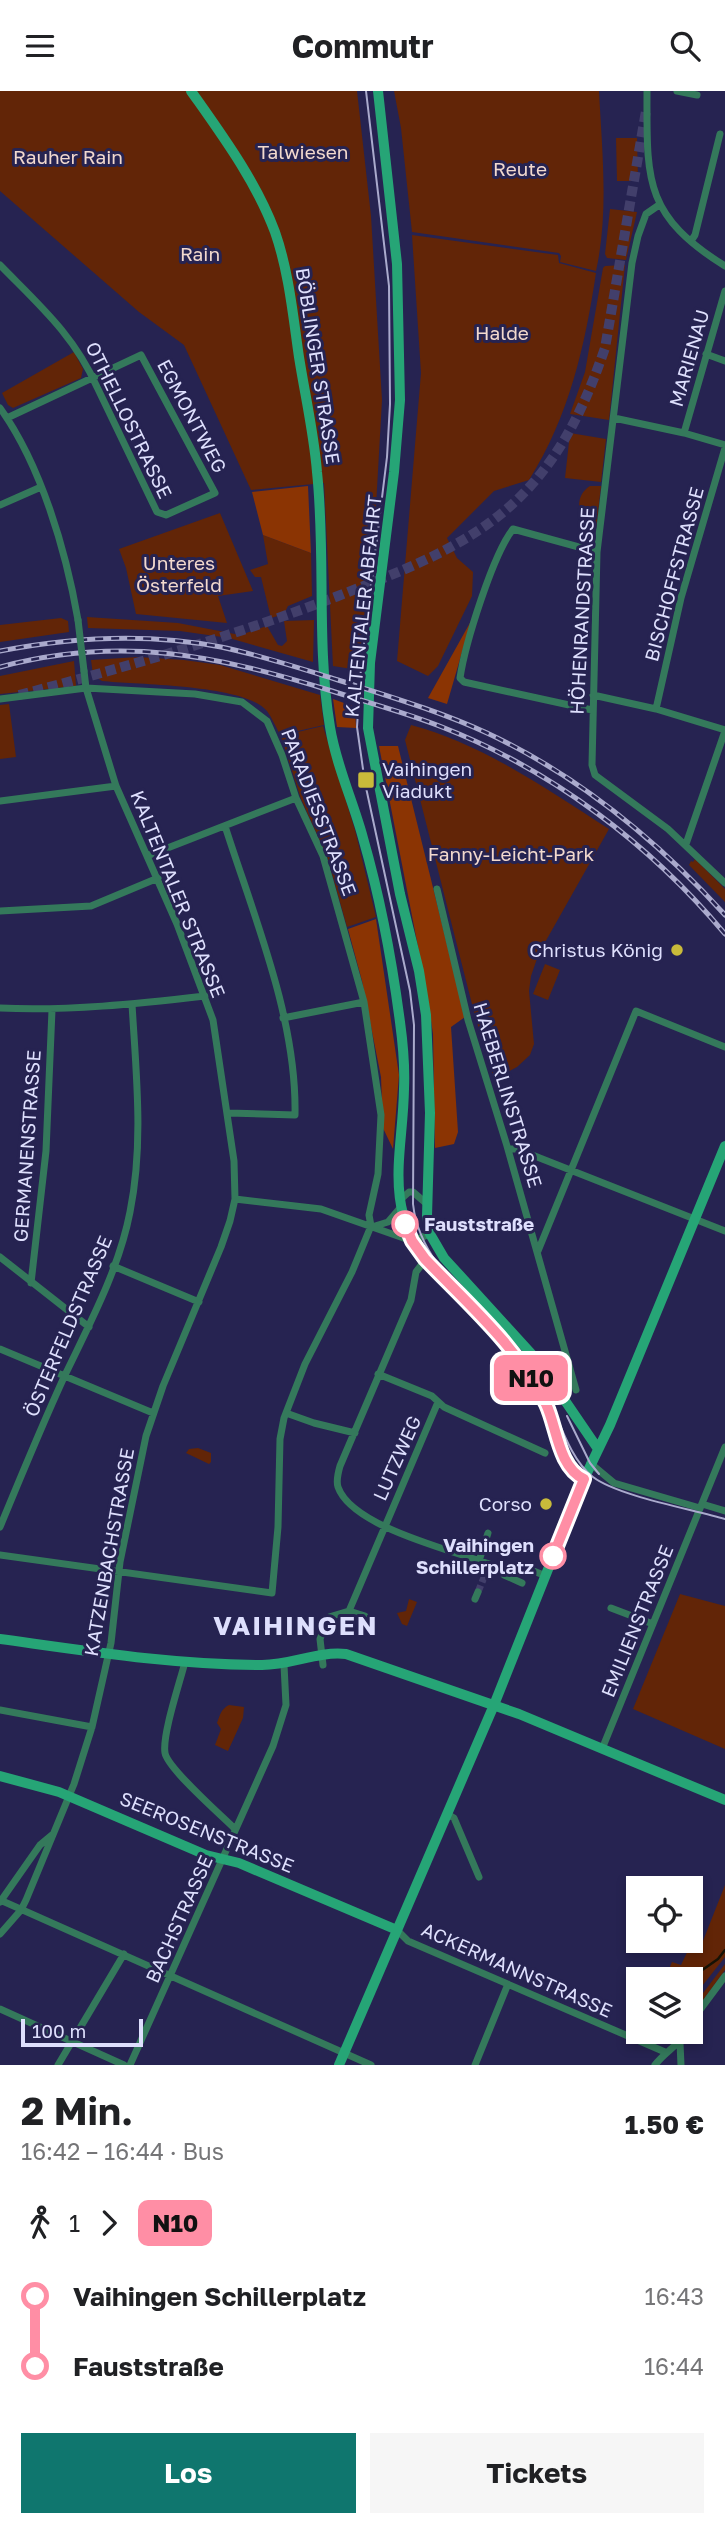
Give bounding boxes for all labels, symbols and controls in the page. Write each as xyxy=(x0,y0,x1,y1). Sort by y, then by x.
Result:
icon: menu xyxy=(21,27,59,65)
text: Commutr xyxy=(291,27,434,65)
icon: search xyxy=(666,27,704,65)
park label: Talwiesen xyxy=(258,140,348,163)
park label: Rauher Rain xyxy=(13,145,123,168)
park label: Reute xyxy=(493,157,547,180)
park label: Rain xyxy=(180,242,220,265)
street label: BÖBLINGER STRASSE xyxy=(292,266,345,466)
street label: MARIENAU xyxy=(664,307,713,409)
park label: Halde xyxy=(475,321,529,344)
street label: OTHELLOSTRASSE xyxy=(82,338,177,502)
street label: EGMONTWEG xyxy=(153,355,232,476)
street label: BISCHOFFSTRASSE xyxy=(639,484,708,664)
street label: KALTENTALER ABFAHRT xyxy=(339,493,386,718)
street label: HÖHENRANDSTRASSE xyxy=(565,507,598,715)
park label: Unteres Österfeld xyxy=(136,551,222,596)
street label: PARADIESSTRASSE xyxy=(277,725,362,899)
place label: Vaihingen Viadukt xyxy=(382,757,472,802)
marker: Vaihingen Viadukt xyxy=(356,770,376,790)
street label: KALTENTALER STRASSE xyxy=(126,787,231,1001)
park label: Fanny-Leicht-Park xyxy=(428,842,594,865)
place label: Christus König xyxy=(529,938,663,961)
marker: Christus König xyxy=(669,942,685,958)
street label: HAEBERLINSTRASSE xyxy=(469,1000,548,1190)
street label: GERMANENSTRASSE xyxy=(8,1049,45,1243)
marker: Fauststraße xyxy=(392,1211,418,1237)
place label: Fauststraße xyxy=(424,1212,534,1235)
street label: ÖSTERFELDSTRASSE xyxy=(19,1232,116,1420)
line badge: N10 xyxy=(491,1355,571,1401)
text: N10 xyxy=(508,1363,554,1392)
street label: LUTZWEG xyxy=(368,1412,425,1504)
street label: KATZENBACHSTRASSE xyxy=(79,1446,138,1658)
place label: Corso xyxy=(479,1492,532,1515)
marker: Corso xyxy=(538,1496,554,1512)
place label: Vaihingen Schillerplatz xyxy=(416,1533,534,1578)
street label: EMILIENSTRASSE xyxy=(596,1541,678,1700)
marker: Vaihingen Schillerplatz xyxy=(540,1543,566,1569)
district label: VAIHINGEN xyxy=(213,1610,379,1641)
street label: SEEROSENSTRASSE xyxy=(117,1786,298,1877)
street label: BACHSTRASSE xyxy=(140,1851,217,1986)
map controls xyxy=(626,1876,703,2044)
button: locate xyxy=(626,1876,703,1953)
street label: ACKERMANNSTRASSE xyxy=(418,1917,616,2022)
button: layers xyxy=(626,1967,703,2044)
scale bar xyxy=(21,2016,144,2048)
text: 100 m xyxy=(32,2019,86,2042)
text: 2 Min. xyxy=(21,2088,133,2133)
text: 1.50 € xyxy=(625,2109,704,2140)
text: 16:42 – 16:44 · Bus xyxy=(21,2137,224,2165)
icon: walk xyxy=(21,2204,59,2242)
icon: forward xyxy=(90,2204,128,2242)
text: N10 xyxy=(152,2208,198,2237)
text: 1 xyxy=(69,2209,80,2237)
text: Vaihingen Schillerplatz xyxy=(73,2281,366,2312)
text: 16:43 xyxy=(645,2282,704,2310)
text: Fauststraße xyxy=(73,2351,224,2382)
text: 16:44 xyxy=(644,2352,704,2380)
button: Los xyxy=(21,2433,356,2513)
button: Tickets xyxy=(370,2433,704,2513)

